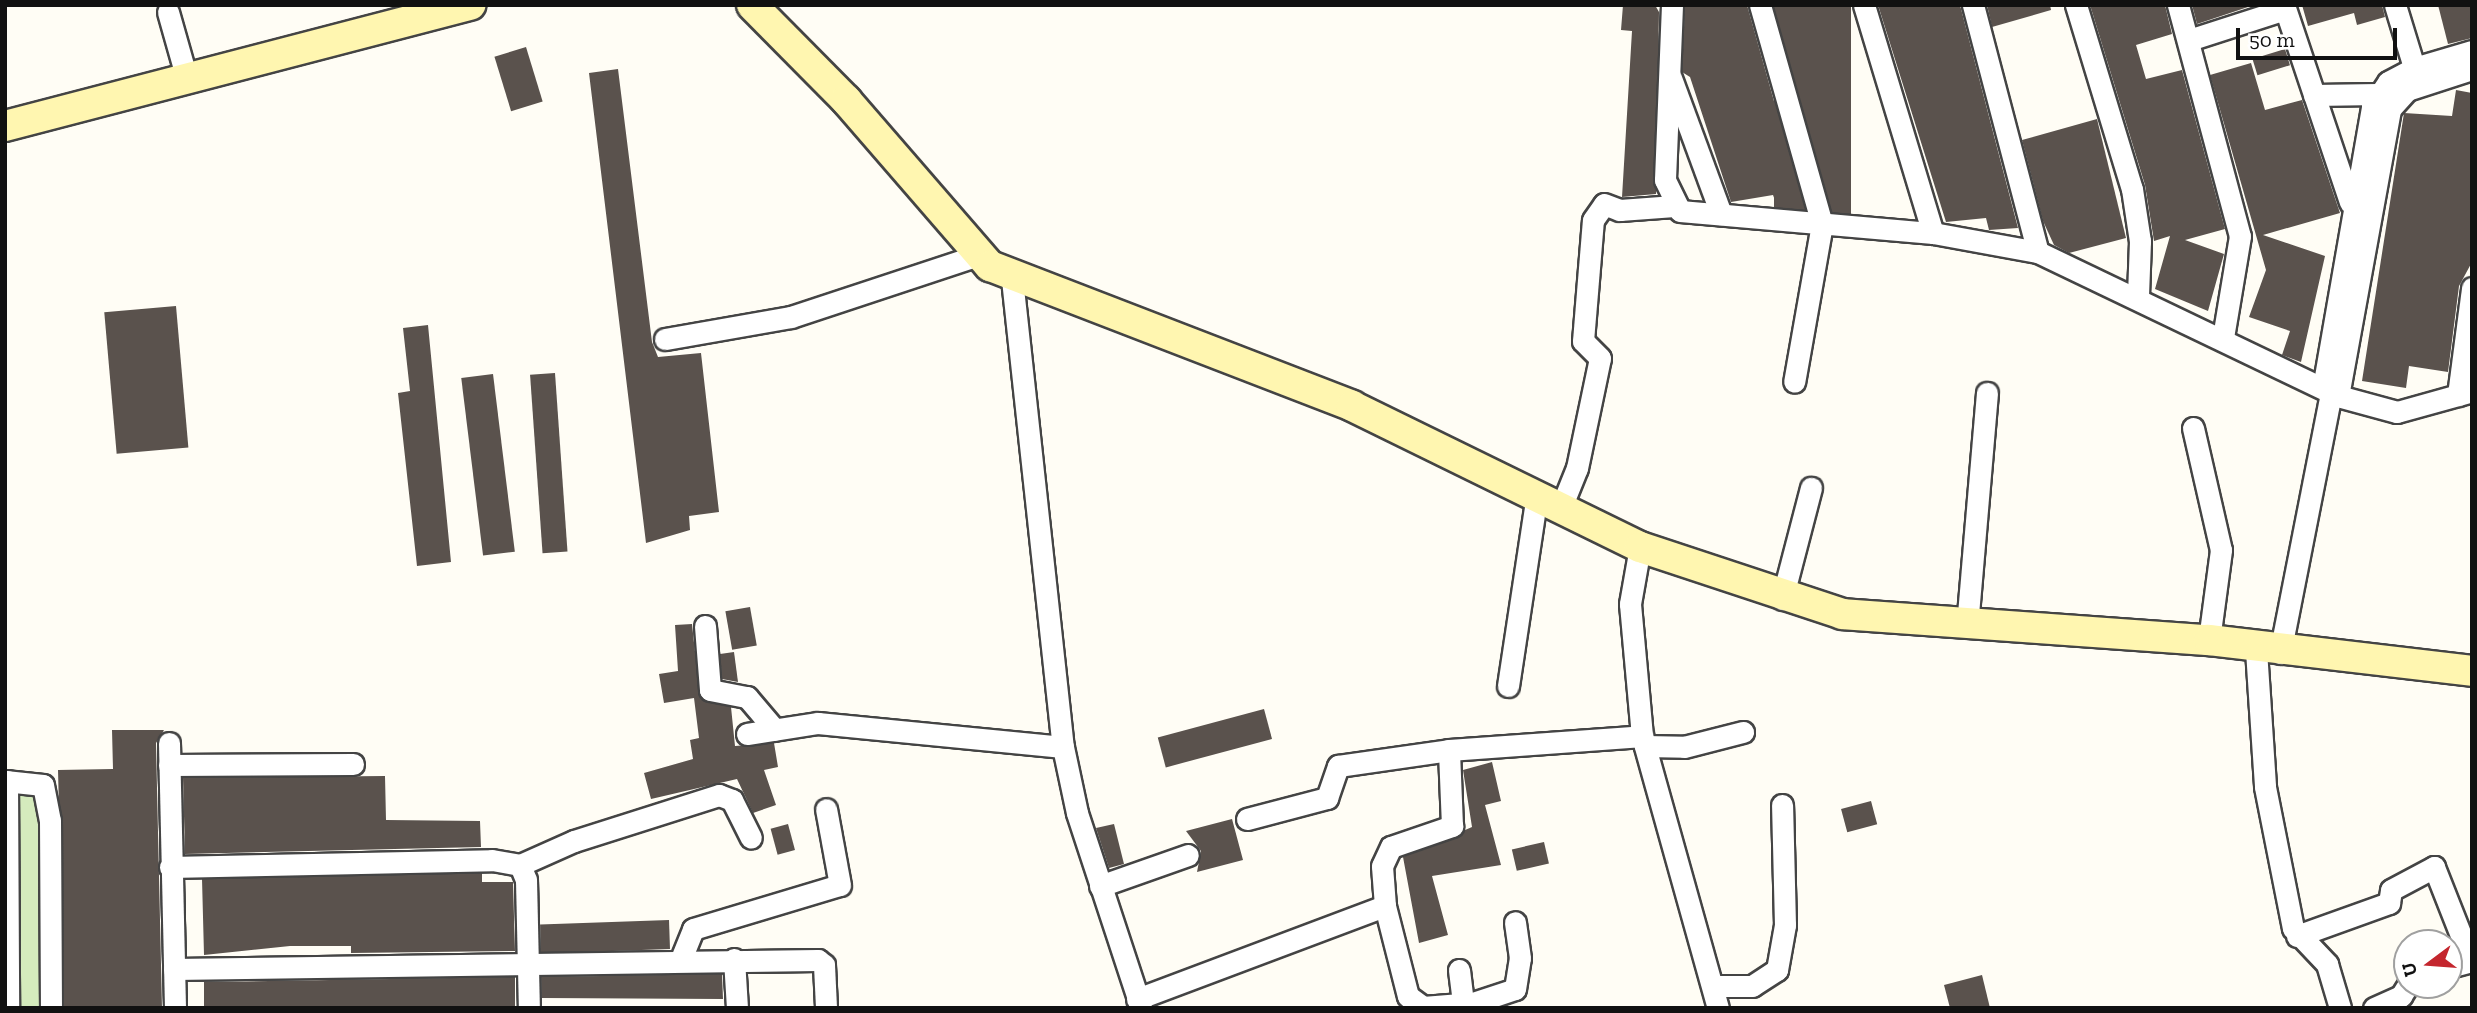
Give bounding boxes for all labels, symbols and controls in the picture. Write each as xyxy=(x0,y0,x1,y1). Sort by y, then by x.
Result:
scale bar xyxy=(2239,14,2400,58)
text: 50 m xyxy=(2249,27,2295,52)
north arrow xyxy=(2393,929,2463,999)
text: U xyxy=(2396,960,2422,979)

